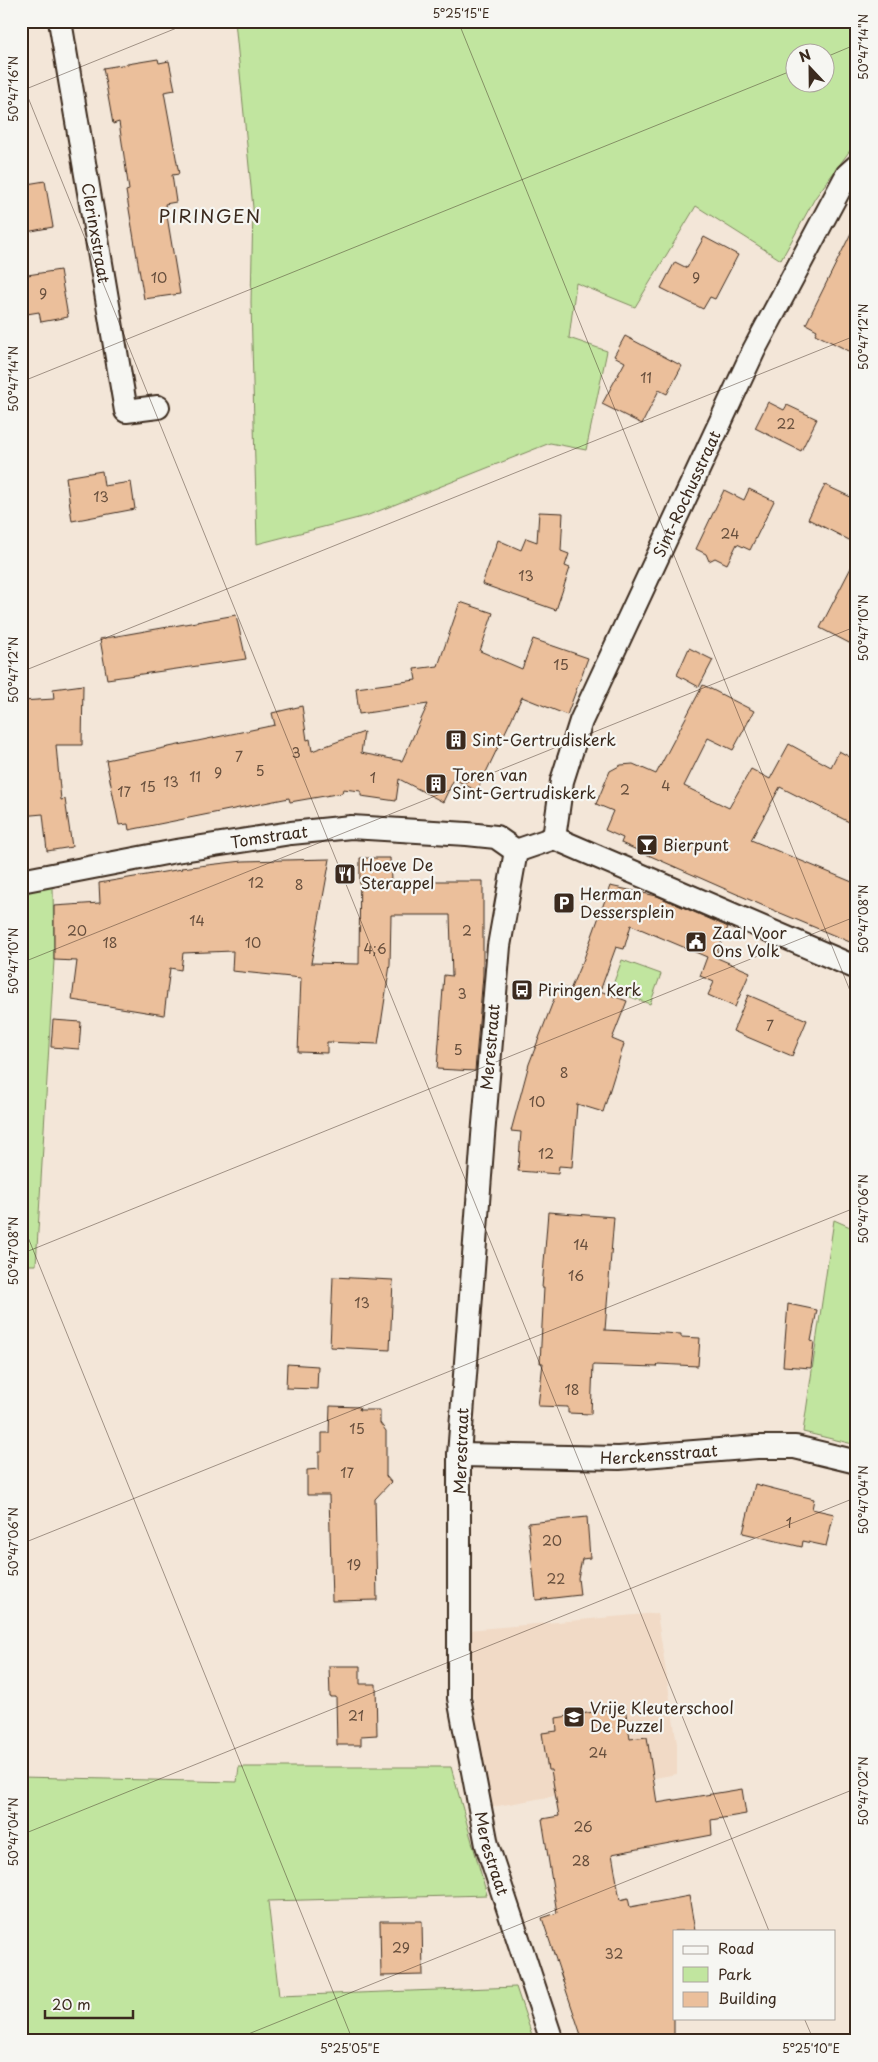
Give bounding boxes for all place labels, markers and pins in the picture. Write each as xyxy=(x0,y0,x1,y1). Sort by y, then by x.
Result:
place label: Sint-Gertrudiskerk xyxy=(472,727,616,751)
building icon: Sint-Gertrudiskerk xyxy=(444,728,468,752)
place label: Toren van Sint-Gertrudiskerk xyxy=(452,762,596,804)
building icon: Toren van Sint-Gertrudiskerk xyxy=(424,772,448,796)
place label: Bierpunt xyxy=(663,832,729,856)
bar icon: Bierpunt xyxy=(635,833,659,857)
place label: Hoeve De Sterappel xyxy=(361,852,434,894)
restaurant icon: Hoeve De Sterappel xyxy=(333,862,357,886)
place label: Herman Dessersplein xyxy=(580,881,674,923)
parking icon: Herman Dessersplein xyxy=(552,891,576,915)
place label: Zaal Voor Ons Volk xyxy=(712,920,787,962)
public building icon: Zaal Voor Ons Volk xyxy=(684,930,708,954)
place label: Piringen Kerk xyxy=(538,977,642,1001)
bus stop icon: Piringen Kerk xyxy=(510,978,534,1002)
place label: Vrije Kleuterschool De Puzzel xyxy=(590,1695,734,1737)
school or university icon: Vrije Kleuterschool De Puzzel xyxy=(562,1705,586,1729)

